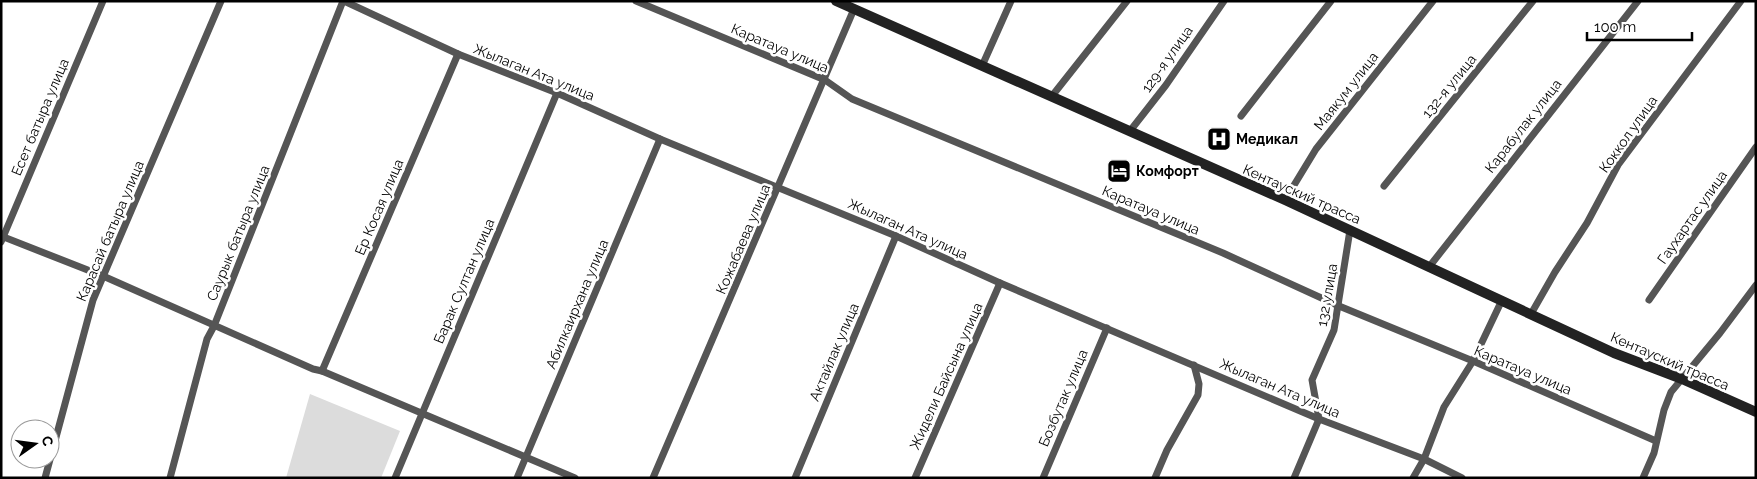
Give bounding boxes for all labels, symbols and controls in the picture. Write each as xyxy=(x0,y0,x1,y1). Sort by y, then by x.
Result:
scale bar xyxy=(1587,10,1692,42)
text: 100 m xyxy=(1594,18,1636,36)
street label: Каратауа улица xyxy=(729,20,831,76)
street label: 129-я улица xyxy=(1138,23,1196,95)
street label: Жылаган Ата улица xyxy=(471,40,597,104)
street label: Маякум улица xyxy=(1311,49,1381,133)
street label: 132-я улица xyxy=(1419,51,1479,121)
street label: Есет батыра улица xyxy=(8,56,72,178)
street label: Карабулак улица xyxy=(1482,76,1564,176)
street label: Коккол улица xyxy=(1596,93,1660,175)
hospital icon: Медикал xyxy=(1206,126,1232,152)
place label: Медикал xyxy=(1236,131,1298,147)
street label: Ер Косая улица xyxy=(352,157,406,257)
street label: Карасай батыра улица xyxy=(73,158,147,304)
hotel icon: Комфорт xyxy=(1106,158,1132,184)
street label: Кентауский трасса xyxy=(1241,161,1363,227)
street label: Саурык батыра улица xyxy=(203,163,273,303)
place label: Комфорт xyxy=(1136,163,1199,179)
street label: Гаухартас улица xyxy=(1654,167,1730,267)
street label: Кожабаева улица xyxy=(713,182,773,296)
street label: Каратауа улица xyxy=(1100,182,1202,238)
street label: Жылаган Ата улица xyxy=(846,195,970,263)
street label: Барак Султан улица xyxy=(430,216,498,346)
street label: Абилкаирхана улица xyxy=(542,237,612,371)
street label: 132 улица xyxy=(1314,262,1340,328)
street label: Жидели Байсына улица xyxy=(906,300,986,452)
street label: Актайлак улица xyxy=(806,301,862,403)
street label: Кентауский трасса xyxy=(1608,329,1732,393)
street label: Каратауа улица xyxy=(1472,342,1574,398)
street label: Бозбутак улица xyxy=(1035,347,1091,449)
street label: Жылаган Ата улица xyxy=(1217,355,1343,421)
north arrow xyxy=(10,419,60,469)
text: С xyxy=(39,434,57,448)

